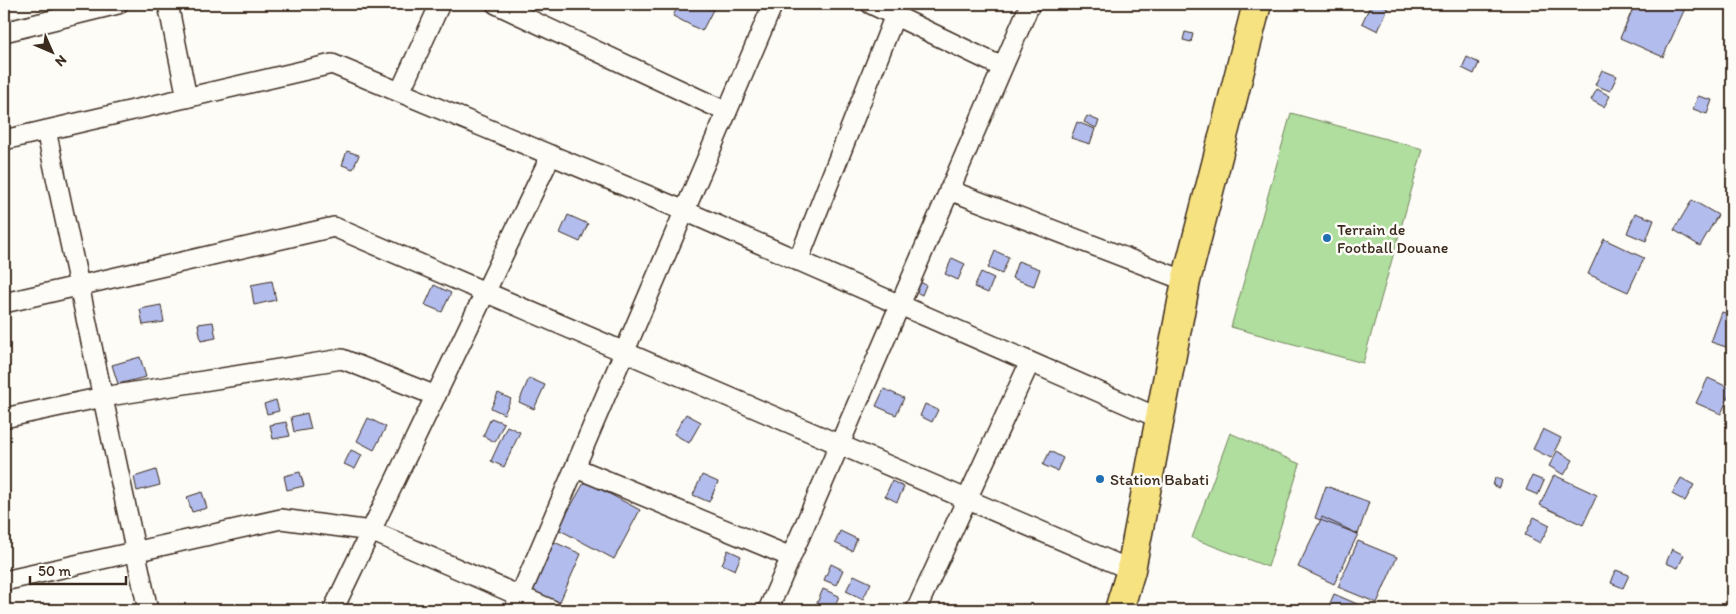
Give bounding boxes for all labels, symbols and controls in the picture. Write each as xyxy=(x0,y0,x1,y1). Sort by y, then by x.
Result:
north arrow xyxy=(28,28,78,78)
text: N xyxy=(51,51,70,70)
place label: Terrain de Football Douane xyxy=(1337,220,1448,257)
marker: Terrain de Football Douane xyxy=(1321,232,1333,244)
place label: Station Babati xyxy=(1110,470,1209,489)
marker: Station Babati xyxy=(1094,473,1106,485)
scale bar xyxy=(30,554,126,586)
text: 50 m xyxy=(38,562,71,580)

